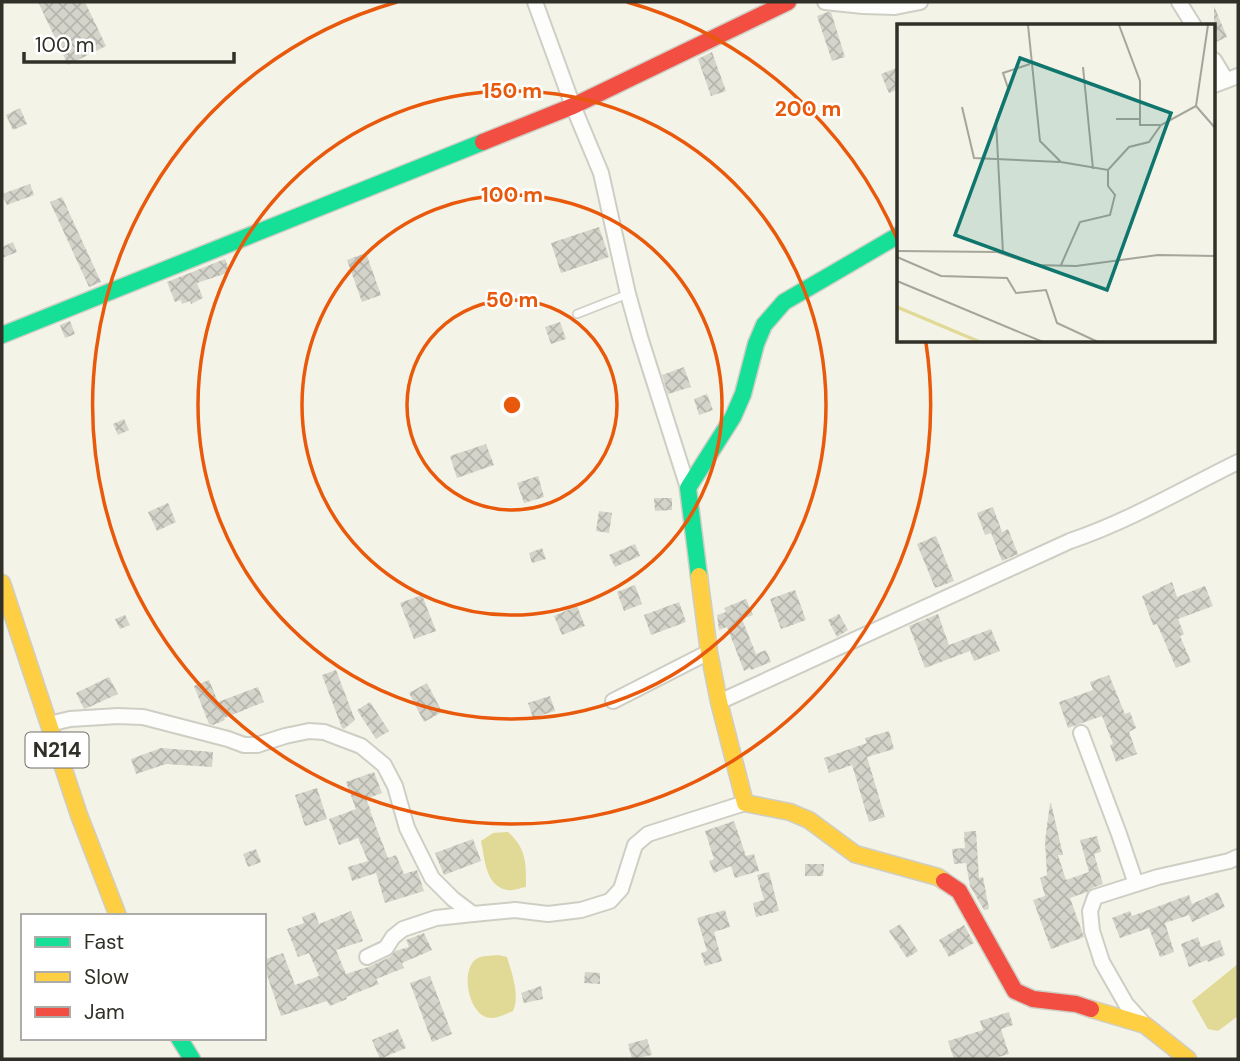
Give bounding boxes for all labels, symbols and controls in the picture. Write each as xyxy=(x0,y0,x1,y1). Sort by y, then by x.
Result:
scale bar xyxy=(24,21,234,65)
inset map xyxy=(897,24,1216,343)
text: 100 m xyxy=(35,31,95,59)
text: 150 m xyxy=(482,77,542,105)
text: 200 m xyxy=(775,95,841,123)
text: 100 m xyxy=(481,181,543,209)
text: 50 m xyxy=(486,286,538,314)
centre of rings xyxy=(500,393,524,417)
road number: N214 xyxy=(25,732,88,768)
legend xyxy=(21,914,266,1040)
text: Fast xyxy=(84,928,124,956)
text: Slow xyxy=(84,963,129,991)
text: Jam xyxy=(84,998,125,1026)

